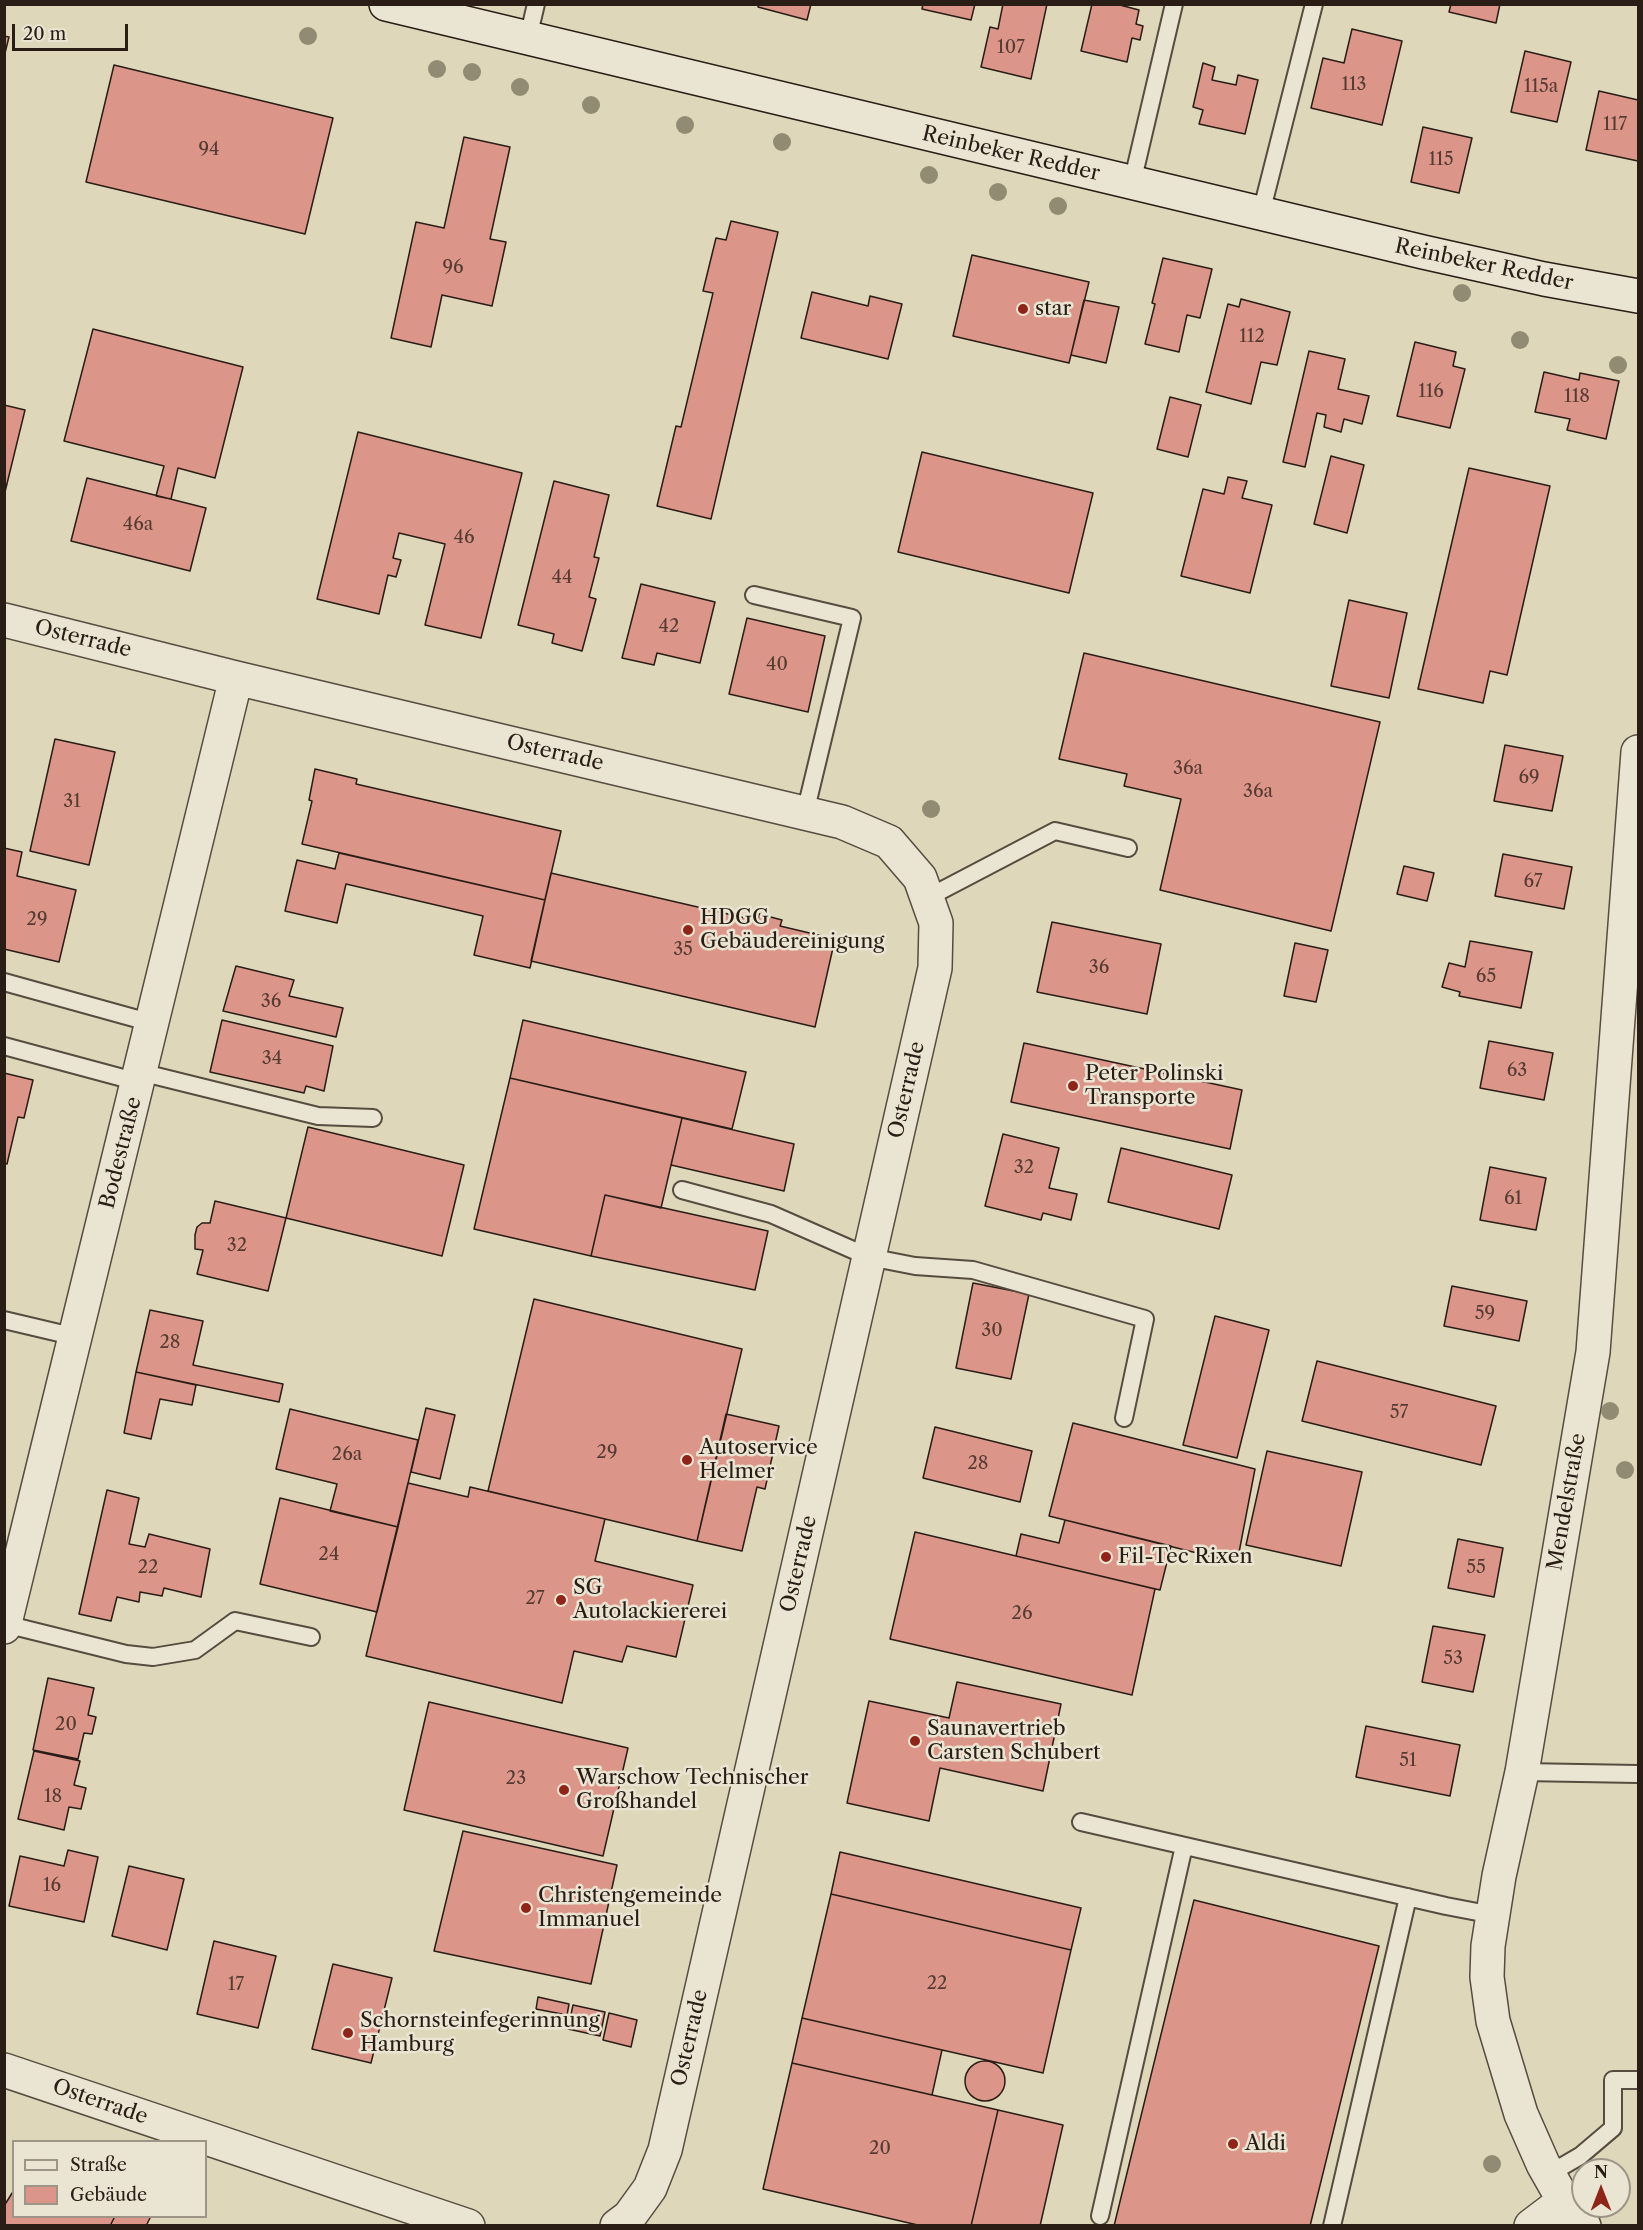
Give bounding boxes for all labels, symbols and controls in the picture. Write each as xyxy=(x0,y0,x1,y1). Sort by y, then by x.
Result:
scale bar xyxy=(15,12,130,50)
text: 20 m xyxy=(23,23,66,45)
house number: 107 xyxy=(997,37,1025,59)
house number: 113 xyxy=(1341,74,1367,96)
house number: 115a xyxy=(1524,76,1558,98)
house number: 117 xyxy=(1603,114,1627,136)
street label: Reinbeker Redder xyxy=(920,121,1102,187)
house number: 94 xyxy=(199,139,219,161)
house number: 115 xyxy=(1429,149,1453,171)
street label: Reinbeker Redder xyxy=(1393,234,1575,296)
house number: 96 xyxy=(442,257,464,279)
place label: star xyxy=(1035,296,1071,322)
marker: star xyxy=(1016,302,1030,316)
house number: 112 xyxy=(1239,326,1265,348)
house number: 116 xyxy=(1418,381,1444,403)
house number: 118 xyxy=(1564,386,1590,408)
house number: 46a xyxy=(123,514,153,536)
house number: 46 xyxy=(454,527,474,549)
house number: 44 xyxy=(552,567,572,589)
street label: Osterrade xyxy=(32,615,134,663)
house number: 42 xyxy=(659,616,679,638)
house number: 40 xyxy=(766,654,788,676)
street label: Osterrade xyxy=(504,730,606,776)
house number: 36a xyxy=(1173,758,1203,780)
house number: 69 xyxy=(1518,767,1540,789)
house number: 36a xyxy=(1243,781,1273,803)
house number: 31 xyxy=(63,791,81,813)
house number: 67 xyxy=(1523,871,1543,893)
place label: HDGG Gebäudereinigung xyxy=(700,905,884,955)
house number: 29 xyxy=(27,909,47,931)
marker: HDGG Gebäudereinigung xyxy=(681,923,695,937)
house number: 35 xyxy=(673,939,693,961)
house number: 36 xyxy=(1089,957,1109,979)
house number: 65 xyxy=(1476,966,1496,988)
house number: 36 xyxy=(261,991,281,1013)
street label: Osterrade xyxy=(884,1039,930,1141)
house number: 34 xyxy=(262,1048,282,1070)
house number: 63 xyxy=(1507,1060,1527,1082)
place label: Peter Polinski Transporte xyxy=(1085,1061,1223,1111)
marker: Peter Polinski Transporte xyxy=(1066,1079,1080,1093)
street label: Bodestraße xyxy=(95,1094,147,1212)
house number: 32 xyxy=(1014,1157,1034,1179)
house number: 61 xyxy=(1504,1188,1522,1210)
house number: 32 xyxy=(227,1235,247,1257)
house number: 59 xyxy=(1475,1303,1495,1325)
house number: 30 xyxy=(981,1320,1003,1342)
house number: 28 xyxy=(159,1332,181,1354)
house number: 57 xyxy=(1390,1402,1408,1424)
street label: Mendelstraße xyxy=(1543,1431,1591,1573)
place label: Autoservice Helmer xyxy=(699,1435,818,1485)
house number: 29 xyxy=(597,1442,617,1464)
house number: 26a xyxy=(332,1444,362,1466)
marker: Autoservice Helmer xyxy=(680,1453,694,1467)
house number: 28 xyxy=(967,1453,989,1475)
street label: Osterrade xyxy=(776,1513,822,1615)
house number: 24 xyxy=(319,1544,339,1566)
place label: Fil-Tec Rixen xyxy=(1118,1544,1253,1570)
marker: Fil-Tec Rixen xyxy=(1099,1550,1113,1564)
house number: 22 xyxy=(138,1557,158,1579)
house number: 55 xyxy=(1466,1557,1486,1579)
place label: SG Autolackiererei xyxy=(573,1575,727,1625)
house number: 27 xyxy=(525,1588,545,1610)
marker: SG Autolackiererei xyxy=(554,1593,568,1607)
house number: 26 xyxy=(1012,1603,1032,1625)
house number: 53 xyxy=(1443,1648,1463,1670)
house number: 20 xyxy=(55,1714,77,1736)
place label: Saunavertrieb Carsten Schubert xyxy=(927,1716,1100,1766)
marker: Saunavertrieb Carsten Schubert xyxy=(908,1734,922,1748)
house number: 51 xyxy=(1399,1750,1417,1772)
place label: Warschow Technischer Großhandel xyxy=(576,1765,809,1815)
house number: 23 xyxy=(506,1768,526,1790)
marker: Warschow Technischer Großhandel xyxy=(557,1783,571,1797)
house number: 18 xyxy=(44,1786,62,1808)
house number: 16 xyxy=(43,1875,61,1897)
place label: Christengemeinde Immanuel xyxy=(538,1883,722,1933)
marker: Christengemeinde Immanuel xyxy=(519,1901,533,1915)
house number: 22 xyxy=(927,1973,947,1995)
house number: 17 xyxy=(228,1974,244,1996)
street label: Osterrade xyxy=(667,1987,713,2089)
place label: Schornsteinfegerinnung Hamburg xyxy=(360,2008,600,2058)
marker: Schornsteinfegerinnung Hamburg xyxy=(341,2026,355,2040)
street label: Osterrade xyxy=(49,2074,151,2130)
place label: Aldi xyxy=(1245,2131,1286,2157)
marker: Aldi xyxy=(1226,2137,1240,2151)
house number: 20 xyxy=(869,2138,891,2160)
legend xyxy=(12,2140,207,2218)
text: Straße xyxy=(70,2154,127,2176)
north arrow xyxy=(1571,2158,1631,2218)
text: N xyxy=(1594,2162,1608,2182)
text: Gebäude xyxy=(70,2184,147,2206)

